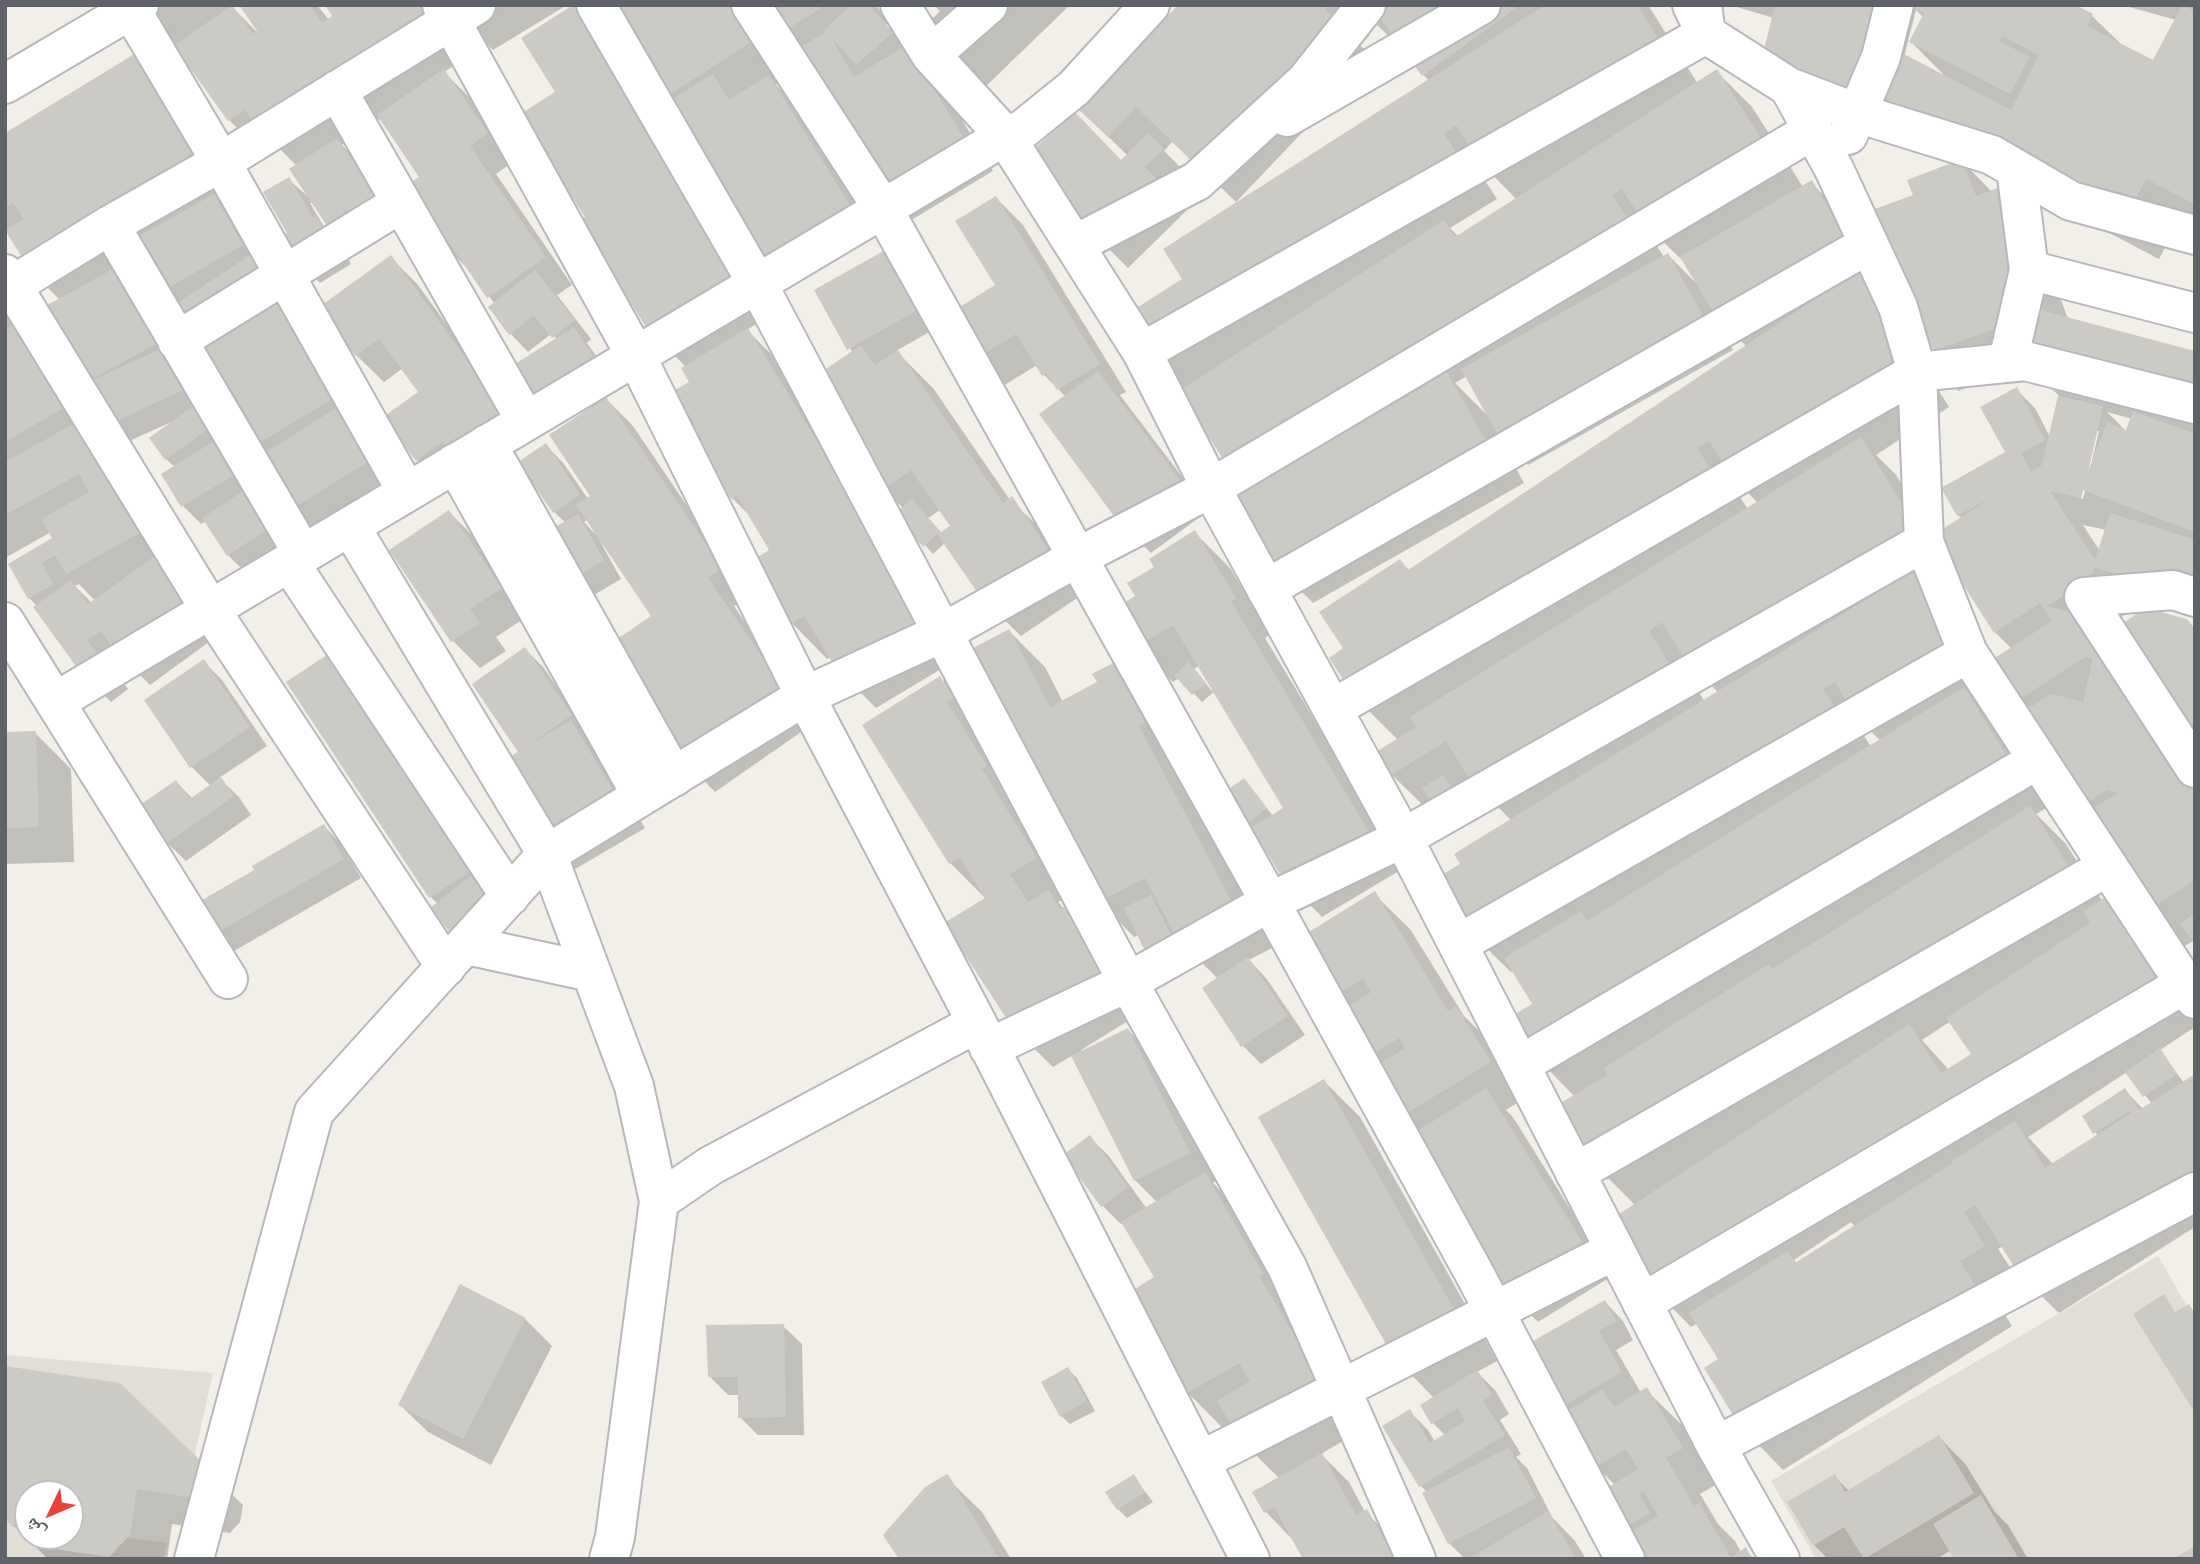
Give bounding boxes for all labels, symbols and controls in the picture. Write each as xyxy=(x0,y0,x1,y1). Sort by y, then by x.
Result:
north arrow xyxy=(14,1480,84,1550)
text: ش xyxy=(19,1512,52,1544)

